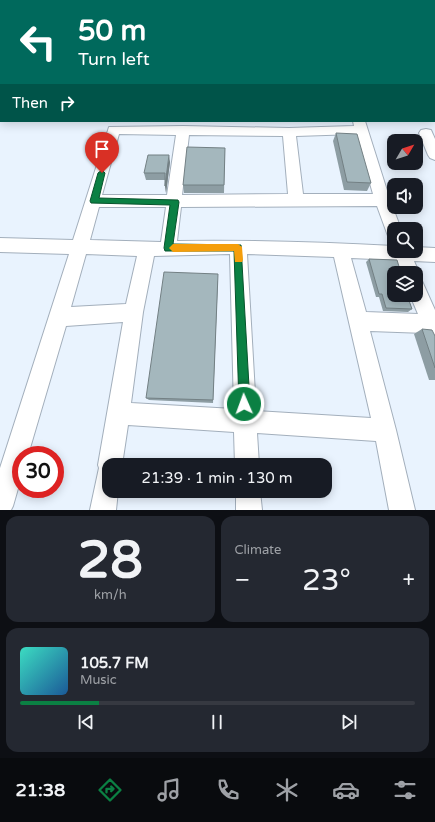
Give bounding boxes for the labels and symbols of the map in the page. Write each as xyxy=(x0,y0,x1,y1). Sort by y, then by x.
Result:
pin xyxy=(85,132,119,173)
north arrow xyxy=(387,134,423,170)
position arrow xyxy=(223,383,265,425)
speed limit sign: 30 xyxy=(12,446,64,498)

